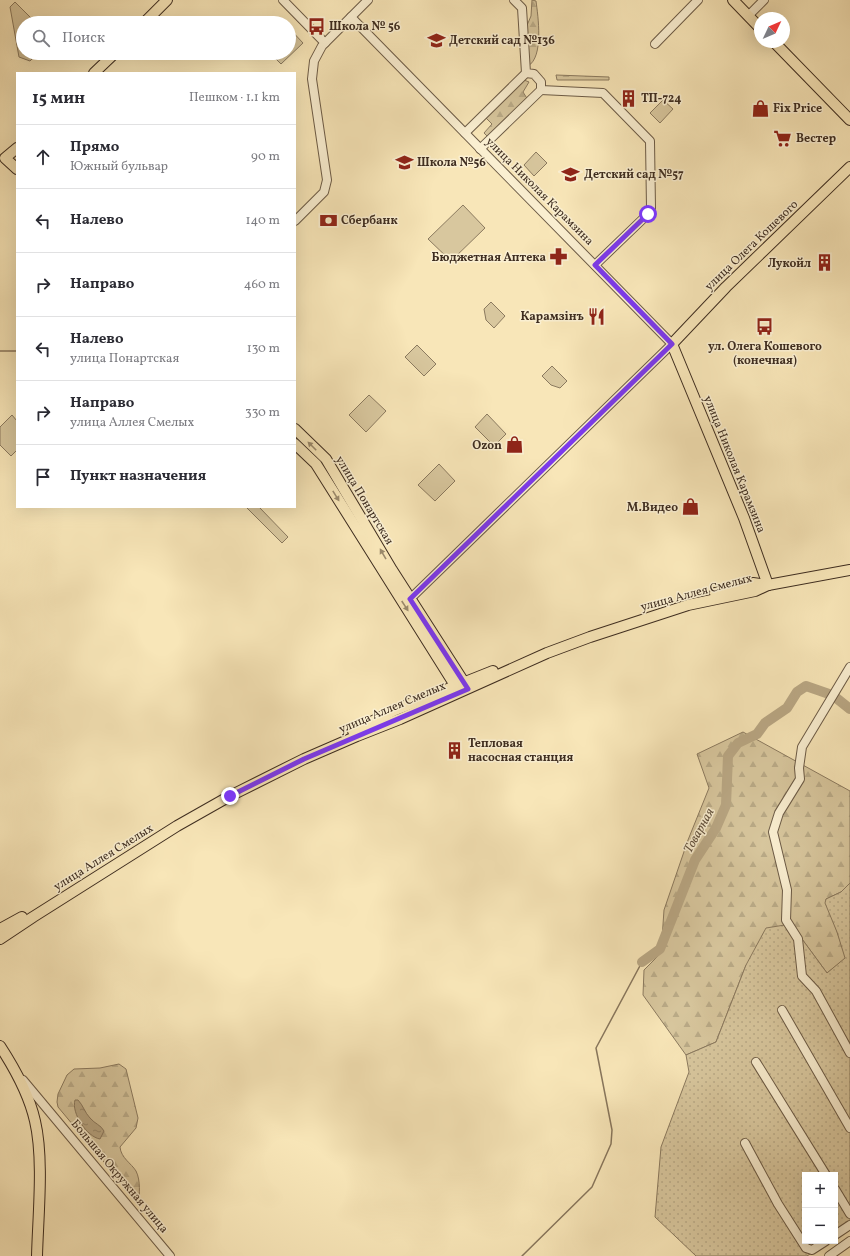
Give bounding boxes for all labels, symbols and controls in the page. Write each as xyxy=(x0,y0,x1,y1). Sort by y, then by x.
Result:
north arrow xyxy=(754,12,790,48)
search box xyxy=(16,16,296,60)
bus stop icon: Школа № 56 xyxy=(306,16,326,36)
place label: Школа № 56 xyxy=(329,19,401,35)
icon: search xyxy=(30,27,52,49)
text: Поиск xyxy=(62,28,105,49)
school or university icon: Детский сад №136 xyxy=(426,30,446,50)
place label: Детский сад №136 xyxy=(449,33,555,49)
text: 15 мин xyxy=(32,87,85,110)
building icon: ТП-724 xyxy=(618,88,638,108)
text: Пешком · 1.1 km xyxy=(189,89,280,107)
place label: ТП-724 xyxy=(641,91,681,107)
shop icon: Fix Price xyxy=(750,98,770,118)
place label: Fix Price xyxy=(773,101,822,117)
supermarket icon: Вестер xyxy=(773,128,793,148)
place label: Вестер xyxy=(796,131,837,147)
street label: улица Николая Карамзина xyxy=(482,134,597,249)
text: Прямо xyxy=(70,137,119,158)
icon: ahead xyxy=(32,146,54,168)
text: 90 m xyxy=(251,148,280,166)
school or university icon: Школа №56 xyxy=(394,152,414,172)
place label: Школа №56 xyxy=(417,155,486,171)
text: Южный бульвар xyxy=(70,158,168,176)
school or university icon: Детский сад №57 xyxy=(561,164,581,184)
place label: Детский сад №57 xyxy=(584,167,684,183)
street label: улица Олега Кошевого xyxy=(701,197,802,295)
route start xyxy=(639,205,657,223)
icon: left xyxy=(32,210,54,232)
text: Налево xyxy=(70,210,124,231)
bank icon: Сбербанк xyxy=(318,210,338,230)
text: 140 m xyxy=(246,212,280,230)
place label: Сбербанк xyxy=(341,213,398,229)
pharmacy icon: Бюджетная Аптека xyxy=(549,247,569,267)
place label: Бюджетная Аптека xyxy=(432,250,546,266)
building icon: Лукойл xyxy=(814,253,834,273)
place label: Лукойл xyxy=(768,256,811,272)
icon: right xyxy=(32,274,54,296)
text: Направо xyxy=(70,274,134,295)
text: 460 m xyxy=(244,276,280,294)
restaurant icon: Карамзiнъ xyxy=(587,306,607,326)
place label: Карамзiнъ xyxy=(520,309,584,325)
bus stop icon: ул. Олега Кошевого (конечная) xyxy=(755,317,775,337)
text: Налево xyxy=(70,329,124,350)
icon: left xyxy=(32,338,54,360)
place label: ул. Олега Кошевого (конечная) xyxy=(708,339,822,369)
text: 130 m xyxy=(247,340,280,358)
text: улица Понартская xyxy=(70,350,179,368)
text: Направо xyxy=(70,393,134,414)
street label: улица Николая Карамзина xyxy=(699,393,769,535)
icon: right xyxy=(32,402,54,424)
text: 330 m xyxy=(245,404,280,422)
text: улица Аллея Смелых xyxy=(70,414,194,432)
shop icon: Ozon xyxy=(505,435,525,455)
place label: Ozon xyxy=(472,438,502,454)
one-way arrow xyxy=(307,441,317,451)
street label: улица Понартская xyxy=(331,453,397,548)
icon: arrive xyxy=(32,466,54,488)
text: Пункт назначения xyxy=(70,466,206,487)
one-way arrow xyxy=(332,491,340,501)
shop icon: M.Видео xyxy=(681,497,701,517)
place label: M.Видео xyxy=(627,500,678,516)
one-way arrow xyxy=(379,548,386,560)
street label: улица Аллея Смелых xyxy=(639,570,754,616)
one-way arrow xyxy=(401,601,408,612)
street label: улица Аллея Смелых xyxy=(336,678,448,738)
place label: Тепловая насосная станция xyxy=(468,736,574,766)
building icon: Тепловая насосная станция xyxy=(445,740,465,760)
route end xyxy=(221,787,239,805)
water label: Товарная xyxy=(680,805,719,857)
street label: улица Аллея Смелых xyxy=(51,821,156,895)
street label: Большая Окружная улица xyxy=(67,1116,172,1237)
map controls xyxy=(802,1172,838,1244)
button: + xyxy=(802,1172,838,1208)
button: − xyxy=(802,1208,838,1244)

